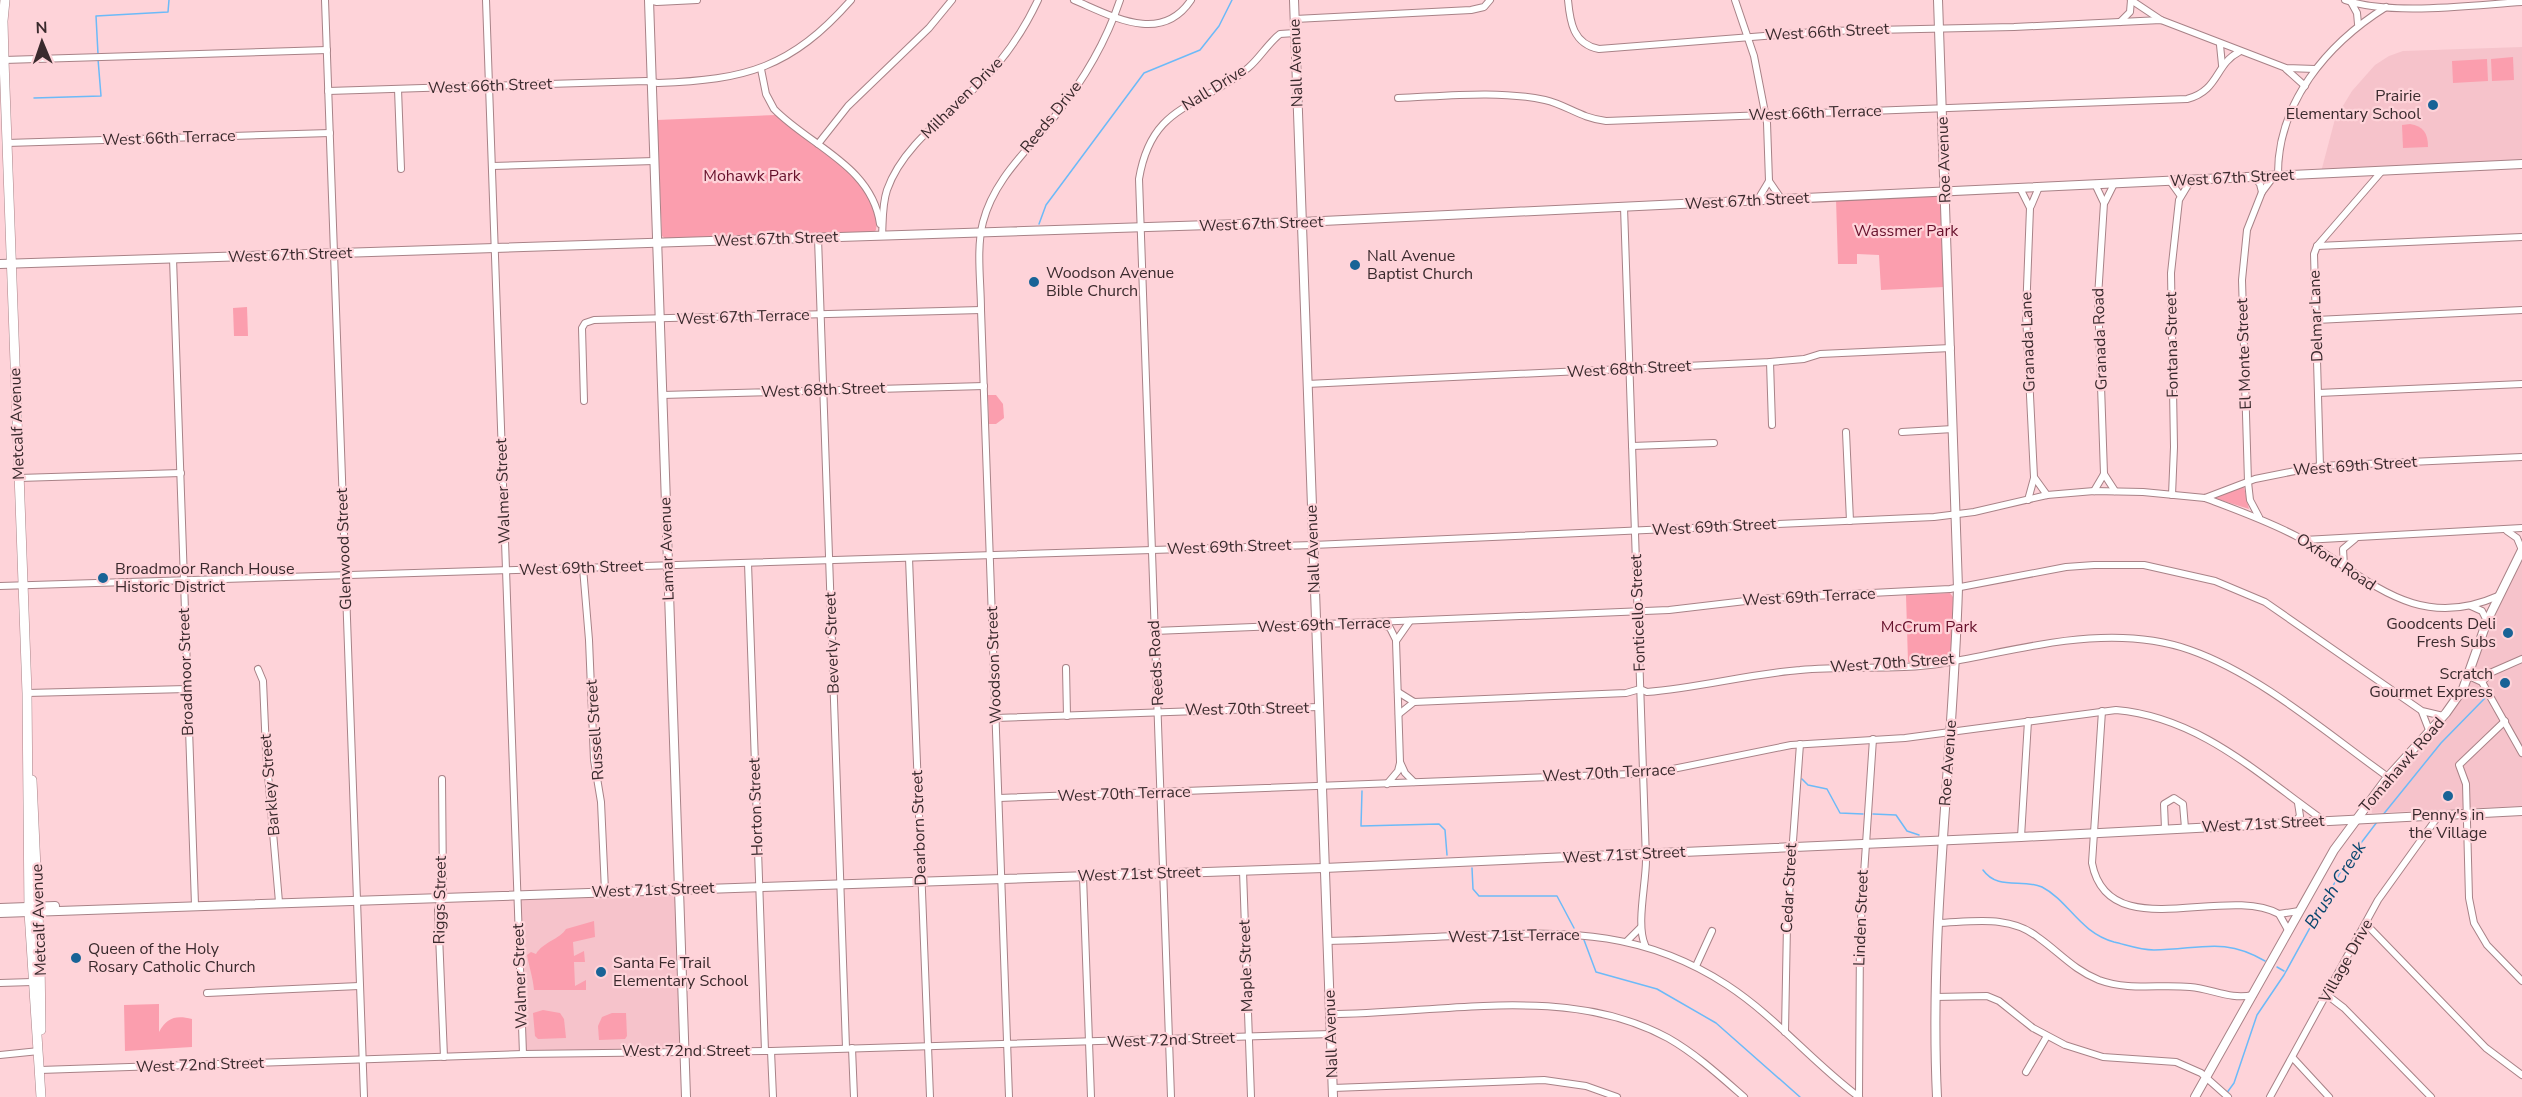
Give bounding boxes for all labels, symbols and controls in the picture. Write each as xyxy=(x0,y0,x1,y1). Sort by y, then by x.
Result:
north arrow xyxy=(12,12,72,72)
text: N xyxy=(35,17,48,39)
street label: Nall Avenue xyxy=(1283,18,1309,108)
street label: West 66th Street xyxy=(1764,18,1890,46)
street label: Milhaven Drive xyxy=(916,52,1008,144)
street label: Nall Drive xyxy=(1178,60,1250,116)
street label: West 66th Street xyxy=(428,73,553,99)
street label: Reeds Drive xyxy=(1015,76,1087,158)
place label: Prairie Elementary School xyxy=(2286,85,2421,125)
marker: Prairie Elementary School xyxy=(2426,98,2440,112)
street label: West 66th Terrace xyxy=(1748,100,1882,126)
street label: Roe Avenue xyxy=(1931,116,1957,204)
street label: West 66th Terrace xyxy=(102,125,236,151)
street label: West 67th Street xyxy=(2169,164,2295,192)
park label: Mohawk Park xyxy=(703,165,802,187)
street label: West 67th Street xyxy=(1684,187,1810,215)
street label: West 67th Street xyxy=(1199,211,1324,237)
park label: Wassmer Park xyxy=(1854,220,1959,242)
street label: West 67th Street xyxy=(714,226,839,252)
street label: West 67th Street xyxy=(228,242,353,268)
place label: Nall Avenue Baptist Church xyxy=(1367,245,1473,285)
marker: Nall Avenue Baptist Church xyxy=(1348,258,1362,272)
place label: Woodson Avenue Bible Church xyxy=(1046,262,1174,302)
street label: Delmar Lane xyxy=(2303,270,2329,362)
marker: Woodson Avenue Bible Church xyxy=(1027,275,1041,289)
street label: Granada Road xyxy=(2087,287,2113,391)
street label: Fontana Street xyxy=(2160,291,2184,398)
street label: Granada Lane xyxy=(2015,292,2041,392)
street label: El Monte Street xyxy=(2231,297,2257,410)
street label: West 67th Terrace xyxy=(676,304,810,330)
street label: West 68th Street xyxy=(1566,355,1692,383)
street label: Metcalf Avenue xyxy=(4,368,30,480)
street label: West 68th Street xyxy=(761,377,886,403)
street label: Walmer Street xyxy=(490,437,516,544)
street label: West 69th Street xyxy=(2292,451,2418,481)
street label: Glenwood Street xyxy=(331,487,357,610)
street label: Lamar Avenue xyxy=(654,497,680,601)
street label: Nall Avenue xyxy=(1300,504,1326,594)
street label: West 69th Street xyxy=(1651,513,1777,541)
street label: Oxford Road xyxy=(2292,528,2380,596)
street label: West 69th Street xyxy=(1167,534,1292,560)
street label: Fonticello Street xyxy=(1625,553,1651,672)
street label: West 69th Street xyxy=(519,555,644,581)
place label: Broadmoor Ranch House Historic District xyxy=(115,558,295,598)
marker: Broadmoor Ranch House Historic District xyxy=(96,571,110,585)
street label: West 69th Terrace xyxy=(1742,583,1876,611)
street label: Beverly Street xyxy=(819,591,845,694)
street label: Woodson Street xyxy=(981,606,1007,724)
street label: Broadmoor Street xyxy=(173,607,199,736)
street label: West 69th Terrace xyxy=(1257,612,1391,638)
place label: Goodcents Deli Fresh Subs xyxy=(2386,613,2496,653)
park label: McCrum Park xyxy=(1881,616,1978,638)
street label: Reeds Road xyxy=(1143,620,1169,706)
marker: Goodcents Deli Fresh Subs xyxy=(2501,626,2515,640)
street label: West 70th Street xyxy=(1829,648,1955,678)
place label: Scratch Gourmet Express xyxy=(2369,663,2493,703)
marker: Scratch Gourmet Express xyxy=(2498,676,2512,690)
street label: Russell Street xyxy=(580,679,609,781)
street label: West 70th Street xyxy=(1185,697,1310,721)
street label: Tomahawk Road xyxy=(2354,713,2450,817)
street label: Roe Avenue xyxy=(1934,719,1962,807)
street label: Barkley Street xyxy=(255,733,285,837)
street label: Horton Street xyxy=(743,757,769,857)
street label: West 70th Terrace xyxy=(1542,759,1676,787)
street label: Dearborn Street xyxy=(906,770,932,886)
street label: West 70th Terrace xyxy=(1057,781,1191,807)
marker: Penny's in the Village xyxy=(2441,789,2455,803)
place label: Penny's in the Village xyxy=(2409,804,2487,844)
street label: West 71st Street xyxy=(2201,810,2325,838)
water label: Brush Creek xyxy=(2299,836,2372,933)
street label: West 71st Street xyxy=(1562,841,1686,869)
street label: Cedar Street xyxy=(1776,842,1802,934)
street label: Riggs Street xyxy=(428,855,452,945)
street label: West 71st Street xyxy=(1077,861,1201,887)
street label: Metcalf Avenue xyxy=(26,864,52,976)
street label: Linden Street xyxy=(1848,869,1874,966)
street label: West 71st Street xyxy=(591,877,715,903)
street label: Village Drive xyxy=(2313,915,2378,1008)
street label: Maple Street xyxy=(1233,919,1259,1013)
street label: Walmer Street xyxy=(507,922,533,1029)
street label: West 71st Terrace xyxy=(1448,924,1580,948)
place label: Queen of the Holy Rosary Catholic Church xyxy=(88,938,256,978)
marker: Queen of the Holy Rosary Catholic Church xyxy=(69,951,83,965)
place label: Santa Fe Trail Elementary School xyxy=(613,952,749,992)
marker: Santa Fe Trail Elementary School xyxy=(594,965,608,979)
street label: Nall Avenue xyxy=(1318,989,1344,1079)
street label: West 72nd Street xyxy=(1107,1027,1236,1053)
street label: West 72nd Street xyxy=(622,1040,750,1062)
street label: West 72nd Street xyxy=(136,1052,265,1078)

